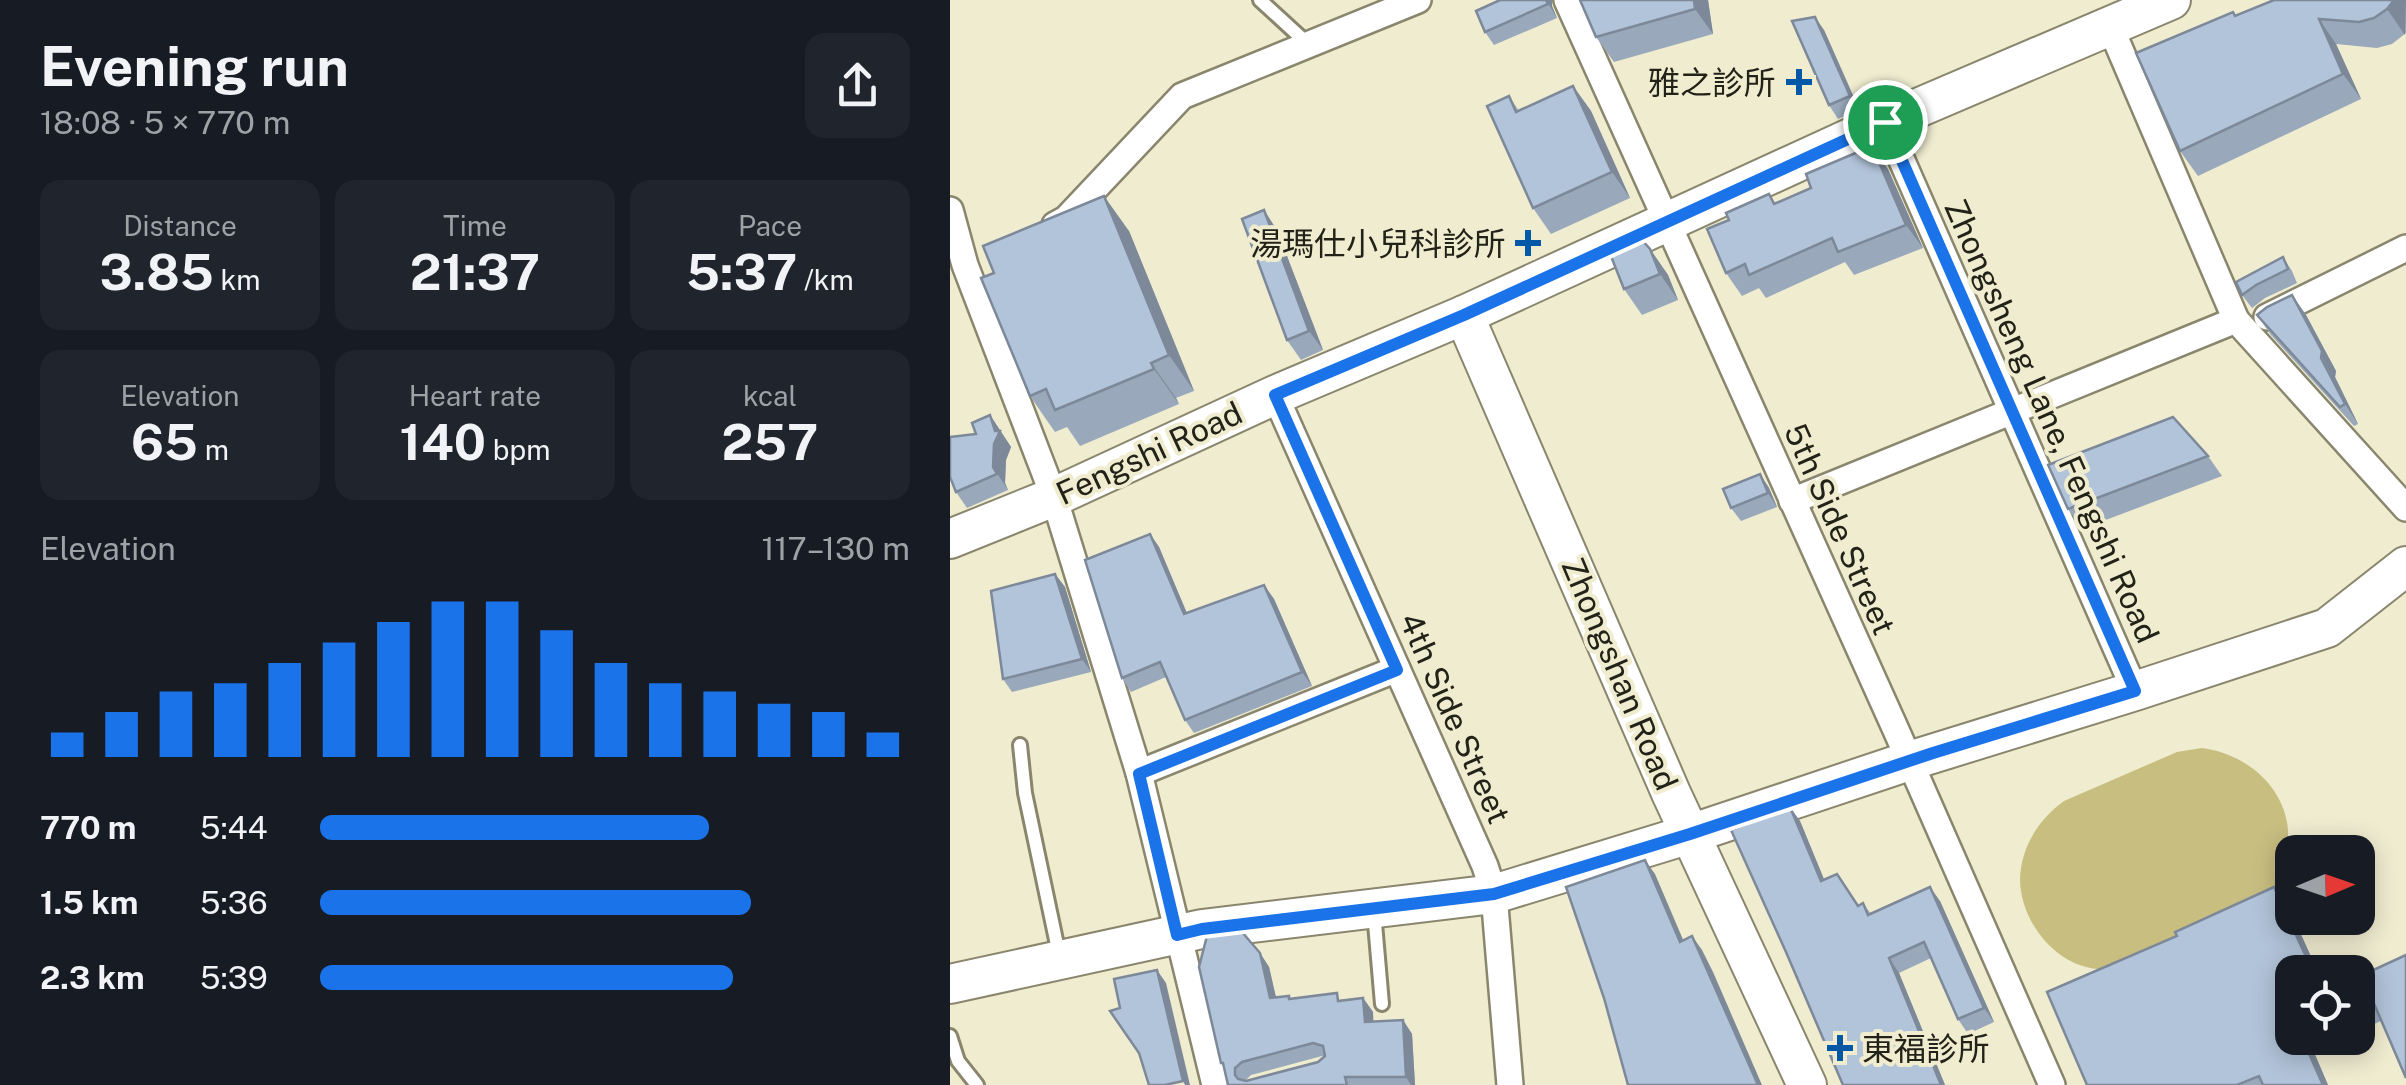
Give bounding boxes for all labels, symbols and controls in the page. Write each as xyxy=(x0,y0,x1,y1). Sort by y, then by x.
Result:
button: share xyxy=(805,33,910,138)
text: Evening run xyxy=(40,34,349,98)
place label: 雅之診所 xyxy=(1648,64,1776,101)
marker: 雅之診所 xyxy=(1786,69,1812,95)
pin xyxy=(1843,80,1928,165)
icon: arrive xyxy=(1858,95,1913,150)
text: 18:08 · 5 × 770 m xyxy=(40,104,290,141)
street label: Zhongsheng Lane, Fengshi Road xyxy=(1937,194,2167,648)
text: Distance xyxy=(123,209,237,242)
text: Time xyxy=(443,209,507,242)
text: Pace xyxy=(738,209,802,242)
place label: 湯瑪仕小兒科診所 xyxy=(1250,225,1506,262)
marker: 湯瑪仕小兒科診所 xyxy=(1515,230,1541,256)
text: 3.85 xyxy=(100,242,214,301)
text: 21:37 xyxy=(410,242,540,301)
text: 5:37 xyxy=(686,242,797,301)
text: km xyxy=(214,263,260,296)
text: /km xyxy=(797,263,854,296)
text: Elevation xyxy=(121,379,239,412)
text: Heart rate xyxy=(409,379,541,412)
text: kcal xyxy=(743,379,797,412)
street label: Fengshi Road xyxy=(1050,394,1248,512)
text: 65 xyxy=(131,412,198,471)
text: 140 xyxy=(400,412,486,471)
text: 257 xyxy=(722,412,818,471)
street label: 5th Side Street xyxy=(1777,418,1903,640)
text: m xyxy=(198,433,229,466)
text: bpm xyxy=(486,433,550,466)
text: Elevation xyxy=(40,530,176,567)
text: 117–130 m xyxy=(761,530,910,567)
street label: Zhongshan Road xyxy=(1554,552,1686,796)
street label: 4th Side Street xyxy=(1392,607,1518,829)
text: 770 m xyxy=(40,809,136,846)
text: 5:44 xyxy=(200,809,268,846)
north arrow xyxy=(2275,835,2375,935)
map controls xyxy=(2275,835,2375,1055)
text: 1.5 km xyxy=(40,884,138,921)
text: 5:36 xyxy=(200,884,268,921)
button: locate xyxy=(2275,955,2375,1055)
text: 2.3 km xyxy=(40,959,145,996)
text: 5:39 xyxy=(200,959,268,996)
place label: 東福診所 xyxy=(1862,1030,1990,1067)
marker: 東福診所 xyxy=(1827,1035,1853,1061)

